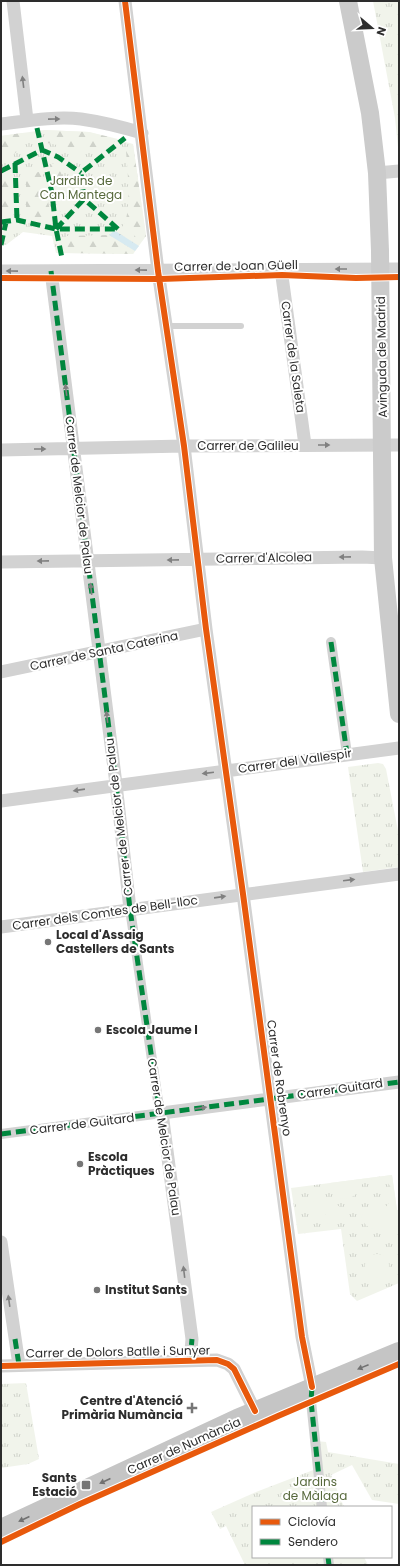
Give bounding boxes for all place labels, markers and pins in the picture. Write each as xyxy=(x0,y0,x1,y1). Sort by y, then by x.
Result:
place label: Local d'Assaig Castellers de Sants xyxy=(56,926,175,957)
marker: Local d'Assaig Castellers de Sants xyxy=(43,937,53,947)
place label: Escola Jaume I xyxy=(106,1021,198,1038)
marker: Escola Jaume I xyxy=(93,1025,103,1035)
place label: Escola Pràctiques xyxy=(88,1148,155,1179)
marker: Escola Pràctiques xyxy=(75,1159,85,1169)
place label: Institut Sants xyxy=(105,1281,188,1298)
marker: Institut Sants xyxy=(92,1285,102,1295)
place label: Centre d'Atenció Primària Numància xyxy=(62,1392,183,1423)
marker: Centre d'Atenció Primària Numància xyxy=(186,1402,198,1414)
place label: Sants Estació xyxy=(32,1469,77,1500)
marker: Sants Estació xyxy=(80,1479,92,1491)

